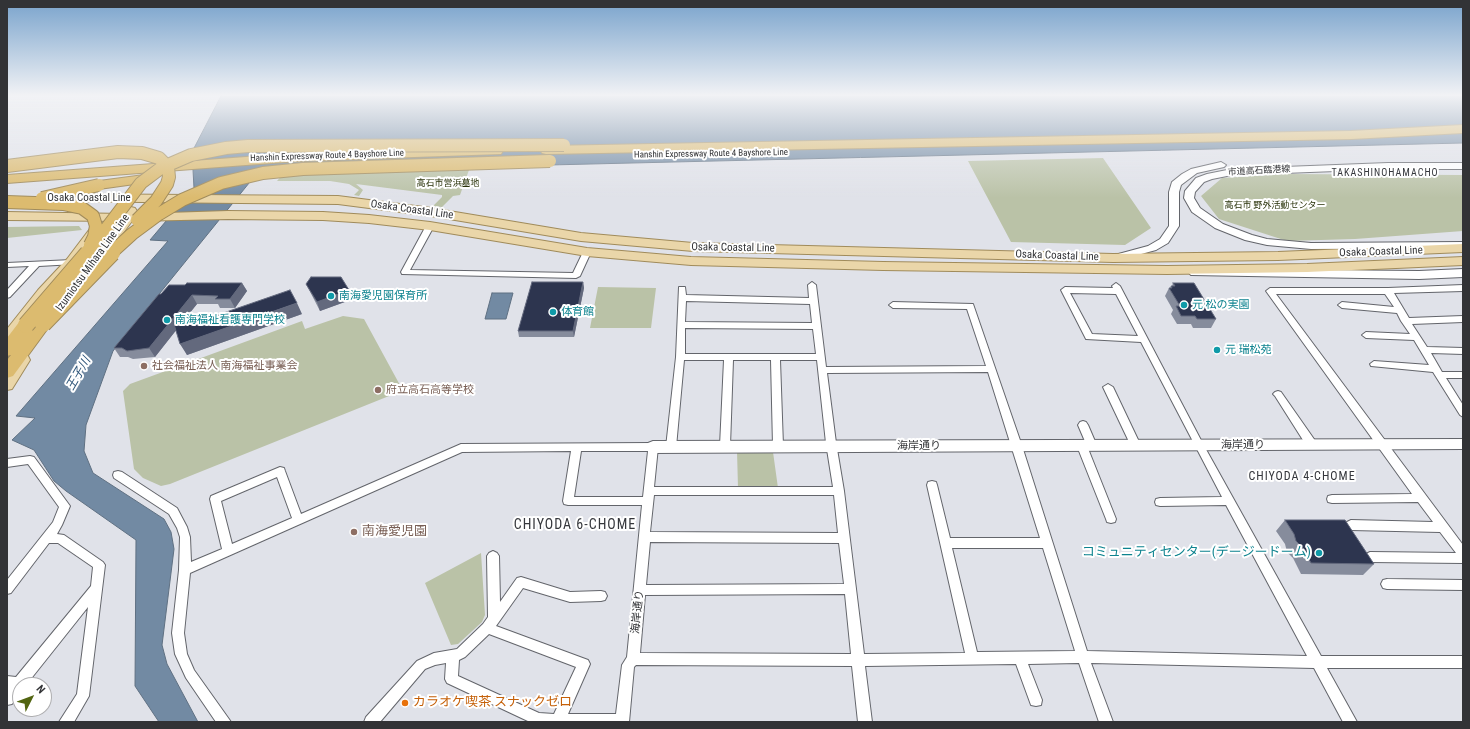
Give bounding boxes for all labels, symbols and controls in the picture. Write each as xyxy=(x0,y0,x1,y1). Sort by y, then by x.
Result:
street label: Hanshin Expressway Route 4 Bayshore Line xyxy=(634,147,788,161)
street label: Hanshin Expressway Route 4 Bayshore Line xyxy=(250,148,404,164)
street label: 市道高石臨港線 xyxy=(1227,164,1291,178)
district label: TAKASHINOHAMACHO xyxy=(1331,167,1439,179)
park label: 高石市営浜墓地 xyxy=(417,179,479,189)
street label: Osaka Coastal Line xyxy=(47,191,131,205)
street label: Osaka Coastal Line xyxy=(370,198,454,222)
park label: 高石市 野外活動センター xyxy=(1224,201,1326,211)
street label: Izumiotsu Mihara Line Line xyxy=(53,212,133,314)
street label: Osaka Coastal Line xyxy=(691,241,775,255)
street label: Osaka Coastal Line xyxy=(1339,244,1423,260)
street label: Osaka Coastal Line xyxy=(1015,248,1099,264)
place label: 南海愛児園保育所 xyxy=(339,289,427,303)
marker: 南海愛児園保育所 xyxy=(326,291,336,301)
place label: 元 松の実園 xyxy=(1192,298,1250,312)
marker: 元 松の実園 xyxy=(1179,300,1189,310)
place label: 体育館 xyxy=(561,305,594,319)
marker: 体育館 xyxy=(548,307,558,317)
place label: 南海福祉看護専門学校 xyxy=(175,313,285,327)
marker: 南海福祉看護専門学校 xyxy=(162,315,172,325)
place label: 元 瑞松苑 xyxy=(1225,343,1272,357)
marker: 元 瑞松苑 xyxy=(1212,345,1222,355)
water label: 王子川 xyxy=(64,355,94,393)
place label: 社会福祉法人 南海福祉事業会 xyxy=(152,359,298,373)
marker: 社会福祉法人 南海福祉事業会 xyxy=(139,361,149,371)
place label: 府立高石高等学校 xyxy=(386,383,474,397)
marker: 府立高石高等学校 xyxy=(373,385,383,395)
street label: 海岸通り xyxy=(1221,438,1265,452)
street label: 海岸通り xyxy=(897,439,941,453)
district label: CHIYODA 4-CHOME xyxy=(1248,470,1356,484)
district label: CHIYODA 6-CHOME xyxy=(514,517,636,533)
place label: 南海愛児園 xyxy=(362,524,427,540)
marker: 南海愛児園 xyxy=(349,527,359,537)
place label: コミュニティセンター(デージードーム) xyxy=(1082,545,1311,561)
marker: コミュニティセンター(デージードーム) xyxy=(1314,548,1324,558)
street label: 海岸通り xyxy=(629,589,647,635)
north arrow xyxy=(12,677,52,717)
text: N xyxy=(33,682,48,696)
place label: カラオケ喫茶 スナックゼロ xyxy=(413,695,572,711)
marker: カラオケ喫茶 スナックゼロ xyxy=(400,698,410,708)

